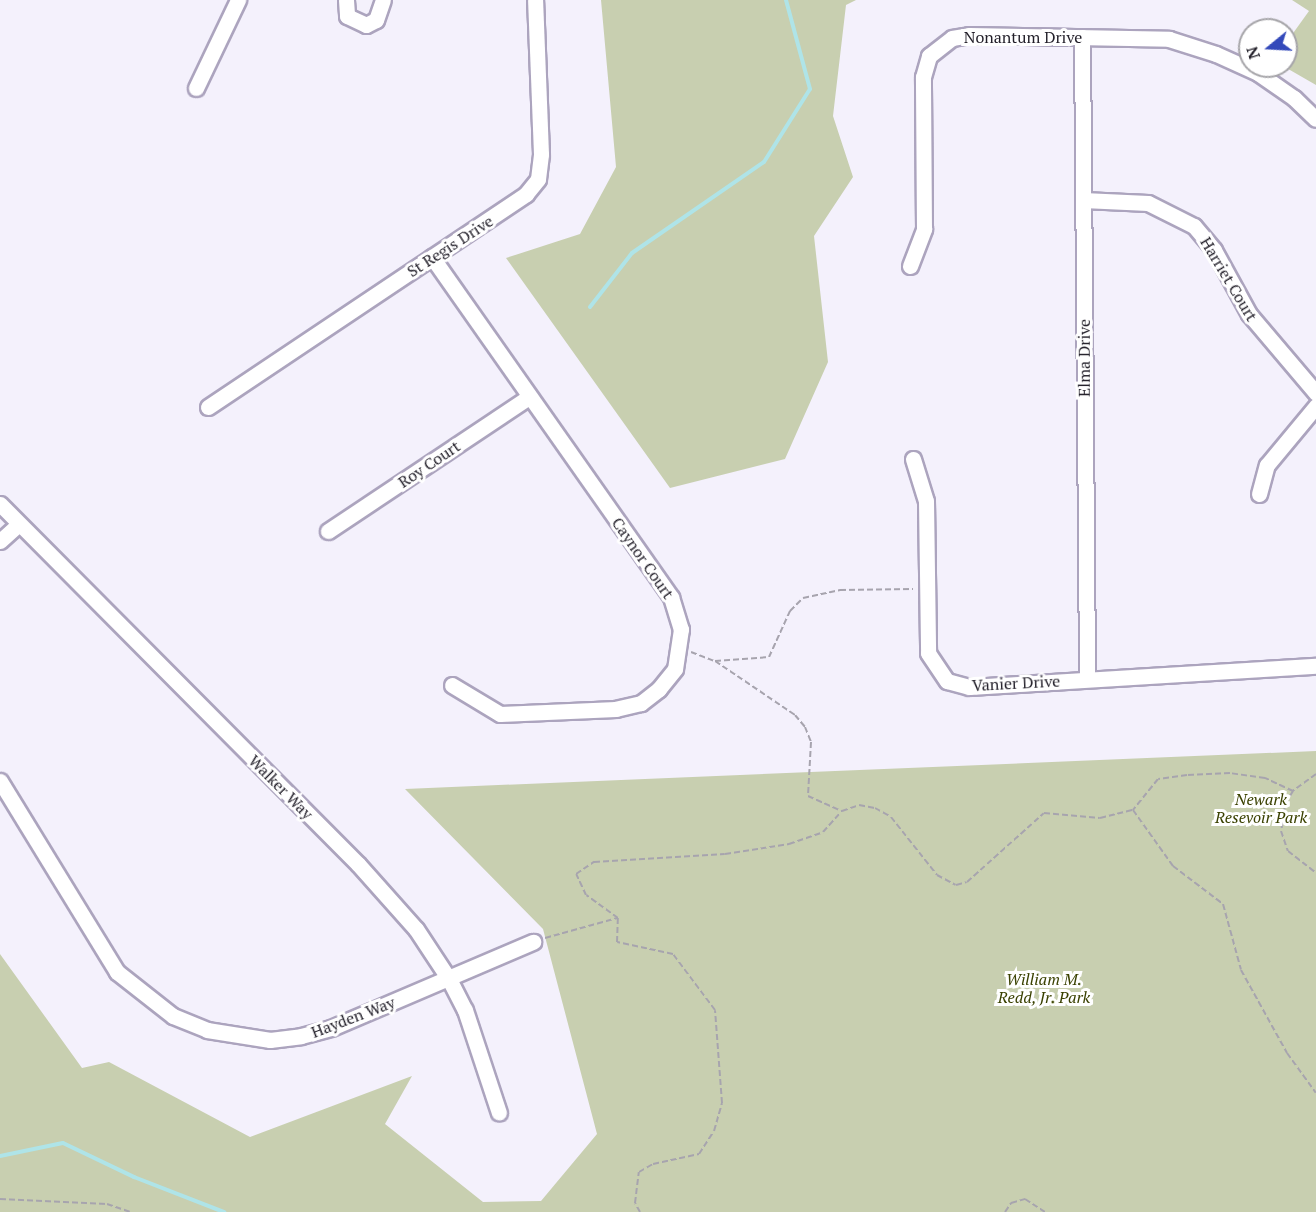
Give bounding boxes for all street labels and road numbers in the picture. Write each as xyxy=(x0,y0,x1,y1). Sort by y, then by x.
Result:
street label: Nonantum Drive xyxy=(964,27,1082,47)
street label: St Regis Drive xyxy=(403,211,497,281)
street label: Harriet Court xyxy=(1196,233,1262,325)
street label: Elma Drive xyxy=(1074,319,1094,397)
street label: Roy Court xyxy=(394,436,464,492)
street label: Caynor Court xyxy=(608,514,678,602)
street label: Vanier Drive xyxy=(971,671,1061,695)
street label: Walker Way xyxy=(245,751,317,823)
street label: Hayden Way xyxy=(308,992,398,1042)

